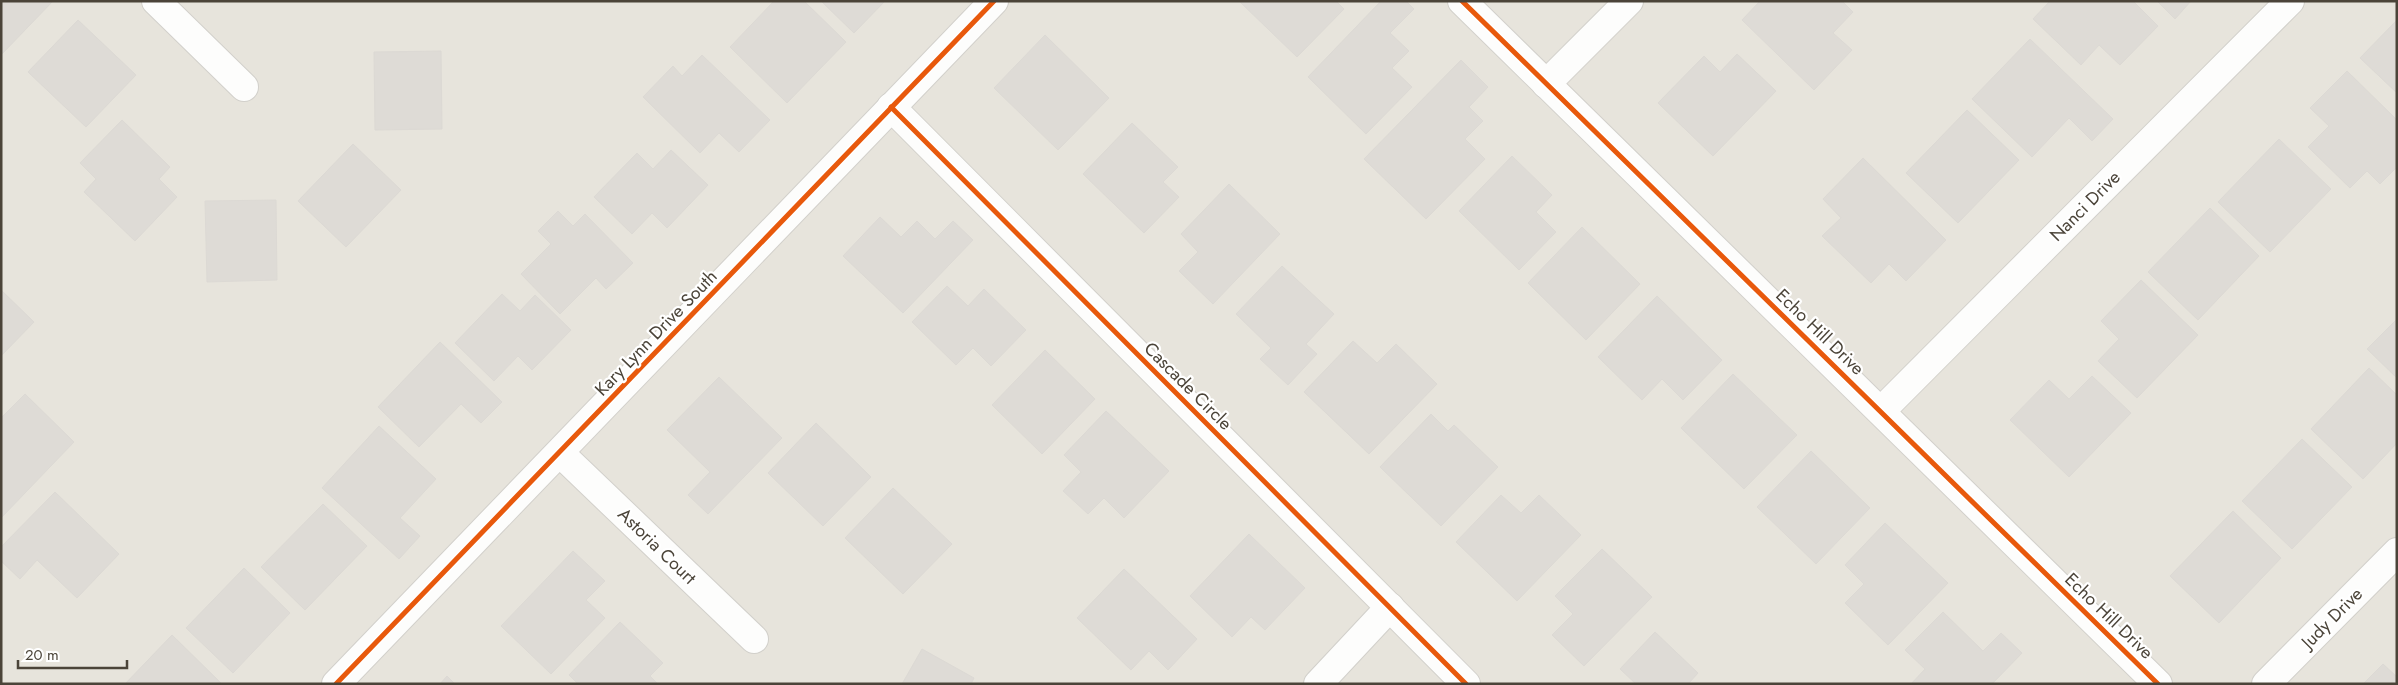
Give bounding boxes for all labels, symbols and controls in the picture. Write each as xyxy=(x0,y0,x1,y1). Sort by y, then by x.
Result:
street label: Nanci Drive xyxy=(2044,165,2126,247)
street label: Kary Lynn Drive South xyxy=(589,264,723,402)
street label: Echo Hill Drive xyxy=(1770,283,1870,381)
street label: Cascade Circle xyxy=(1138,336,1238,436)
street label: Astoria Court xyxy=(612,502,703,591)
street label: Echo Hill Drive xyxy=(2059,567,2159,665)
street label: Judy Drive xyxy=(2294,581,2369,656)
scale bar xyxy=(18,638,126,670)
text: 20 m xyxy=(25,644,59,666)

